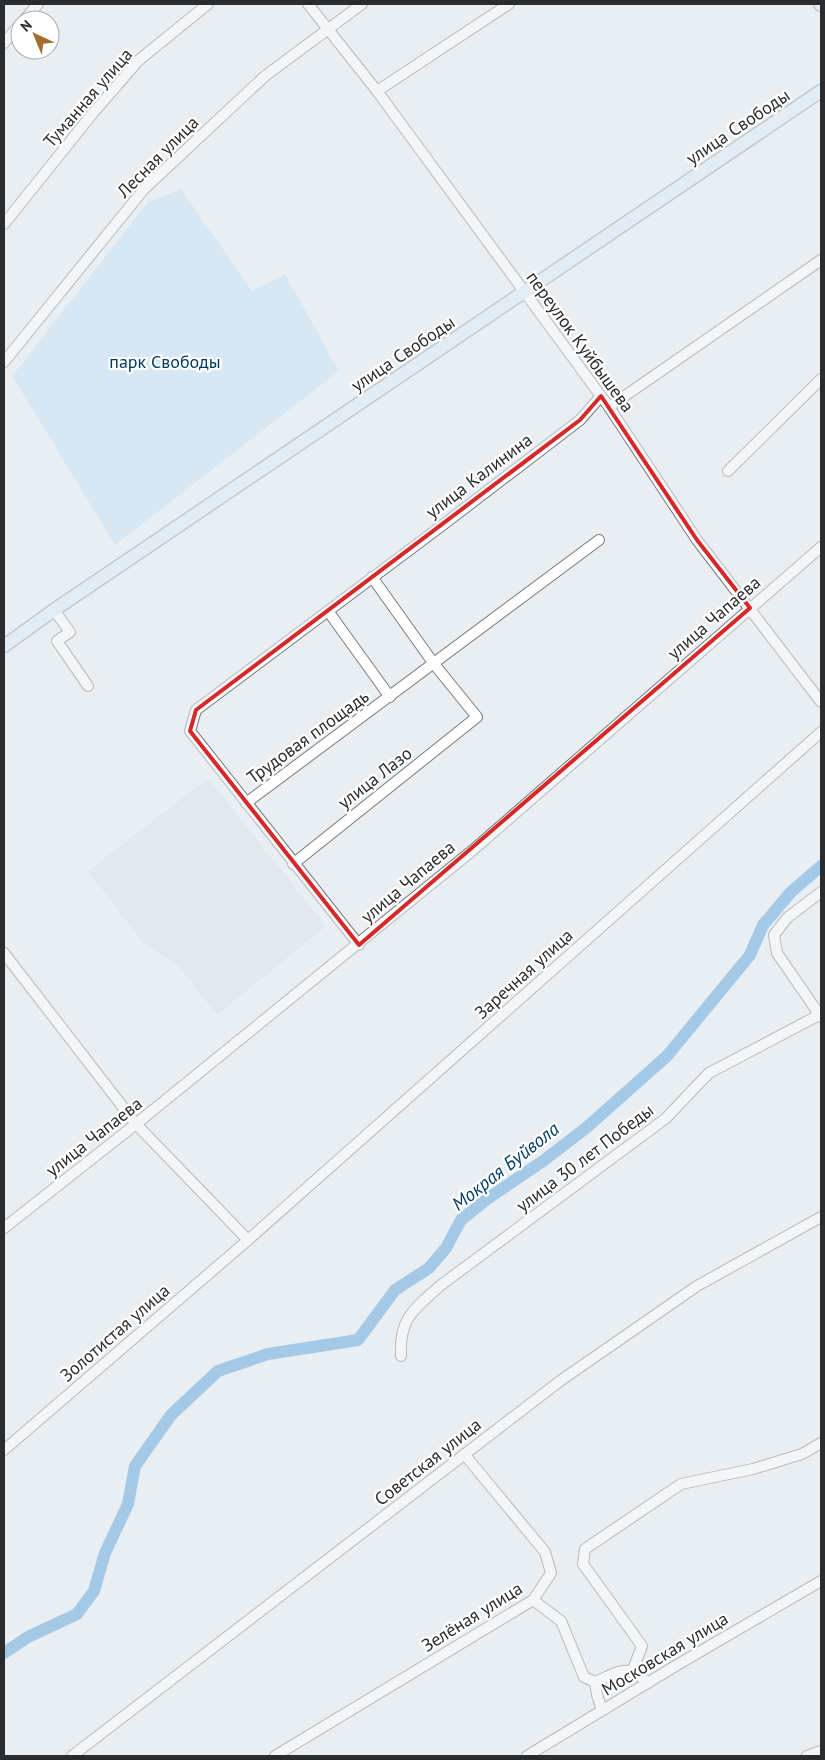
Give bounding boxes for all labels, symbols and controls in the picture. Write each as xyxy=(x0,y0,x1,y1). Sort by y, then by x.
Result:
north arrow xyxy=(10,10,60,60)
text: N xyxy=(16,16,36,35)
street label: Туманная улица xyxy=(38,43,137,152)
street label: улица Свободы xyxy=(681,83,794,170)
street label: Лесная улица xyxy=(111,111,203,203)
street label: переулок Куйбышева xyxy=(522,267,639,417)
street label: улица Свободы xyxy=(346,310,459,397)
park label: парк Свободы xyxy=(109,350,221,373)
street label: улица Калинина xyxy=(421,428,537,523)
street label: улица Чапаева xyxy=(662,571,765,664)
street label: Трудовая площадь xyxy=(242,685,373,789)
street label: улица Лазо xyxy=(333,741,417,814)
street label: улица Чапаева xyxy=(356,836,460,928)
street label: Заречная улица xyxy=(470,924,578,1024)
street label: улица Чапаева xyxy=(41,1092,146,1181)
street label: улица 30 лет Победы xyxy=(511,1098,658,1217)
water label: Мокрая Буйвола xyxy=(446,1116,564,1215)
street label: Золотистая улица xyxy=(55,1279,174,1386)
street label: Советская улица xyxy=(370,1413,486,1510)
street label: Зелёная улица xyxy=(417,1576,526,1657)
street label: Московская улица xyxy=(597,1607,732,1700)

